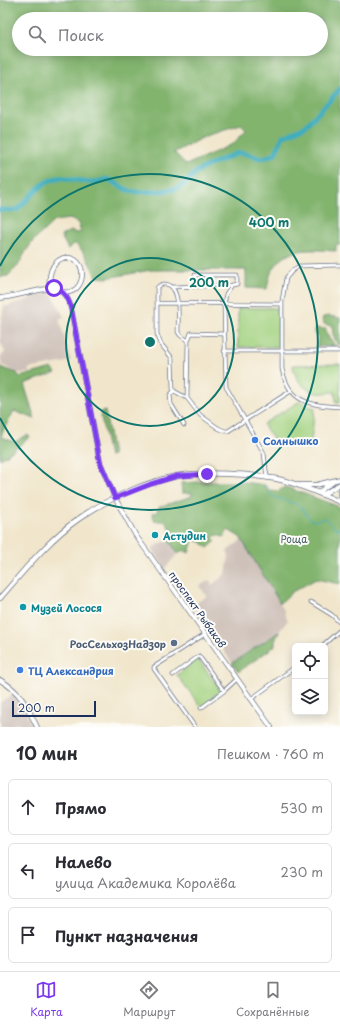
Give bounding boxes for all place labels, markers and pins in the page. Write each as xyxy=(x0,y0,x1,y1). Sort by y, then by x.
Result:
centre of rings xyxy=(143,335,157,349)
place label: Солнышко xyxy=(263,433,318,448)
marker: Солнышко xyxy=(250,435,260,445)
place label: Астудин xyxy=(162,528,206,543)
marker: Астудин xyxy=(150,530,160,540)
place label: Музей Лосося xyxy=(31,600,102,616)
marker: Музей Лосося xyxy=(18,602,28,612)
place label: РосСельхозНадзор xyxy=(70,636,166,651)
marker: РосСельхозНадзор xyxy=(169,638,179,648)
place label: ТЦ Александрия xyxy=(28,663,114,678)
marker: ТЦ Александрия xyxy=(15,665,25,675)

